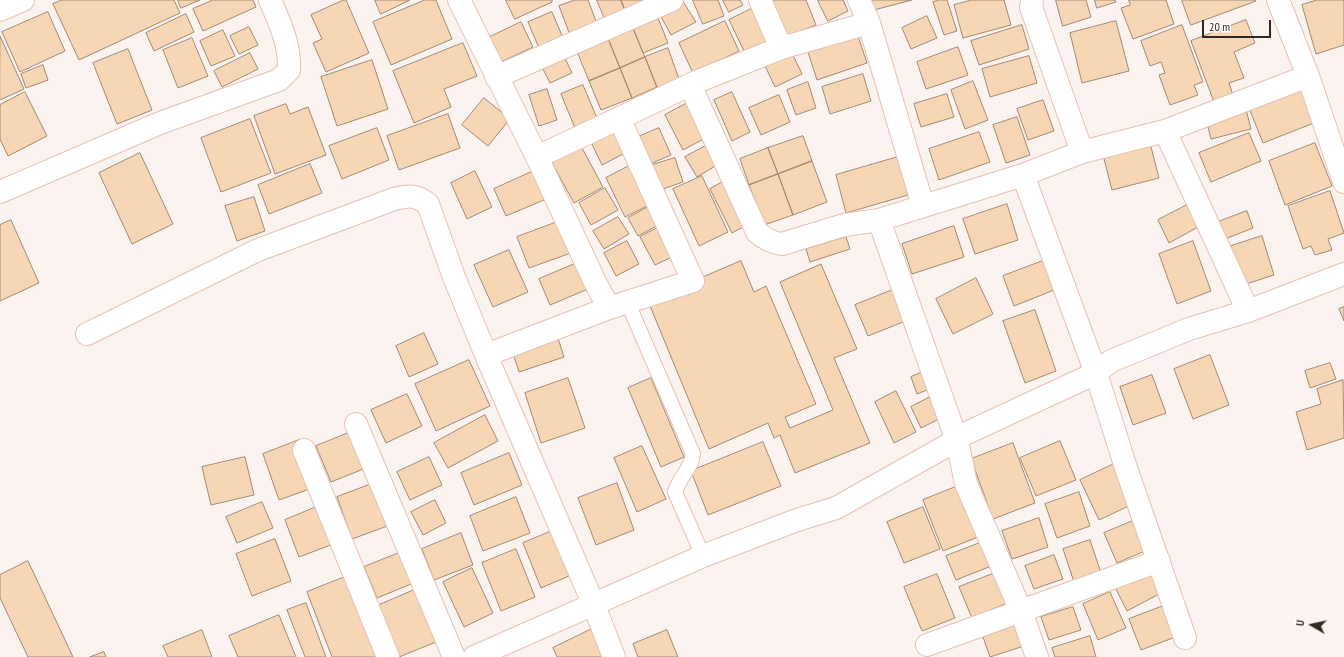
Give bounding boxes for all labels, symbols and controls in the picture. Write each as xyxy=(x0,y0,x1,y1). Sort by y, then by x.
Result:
scale bar xyxy=(1204,12,1273,38)
text: 20 m xyxy=(1209,19,1230,34)
north arrow xyxy=(1292,605,1332,645)
text: U xyxy=(1293,619,1308,627)

